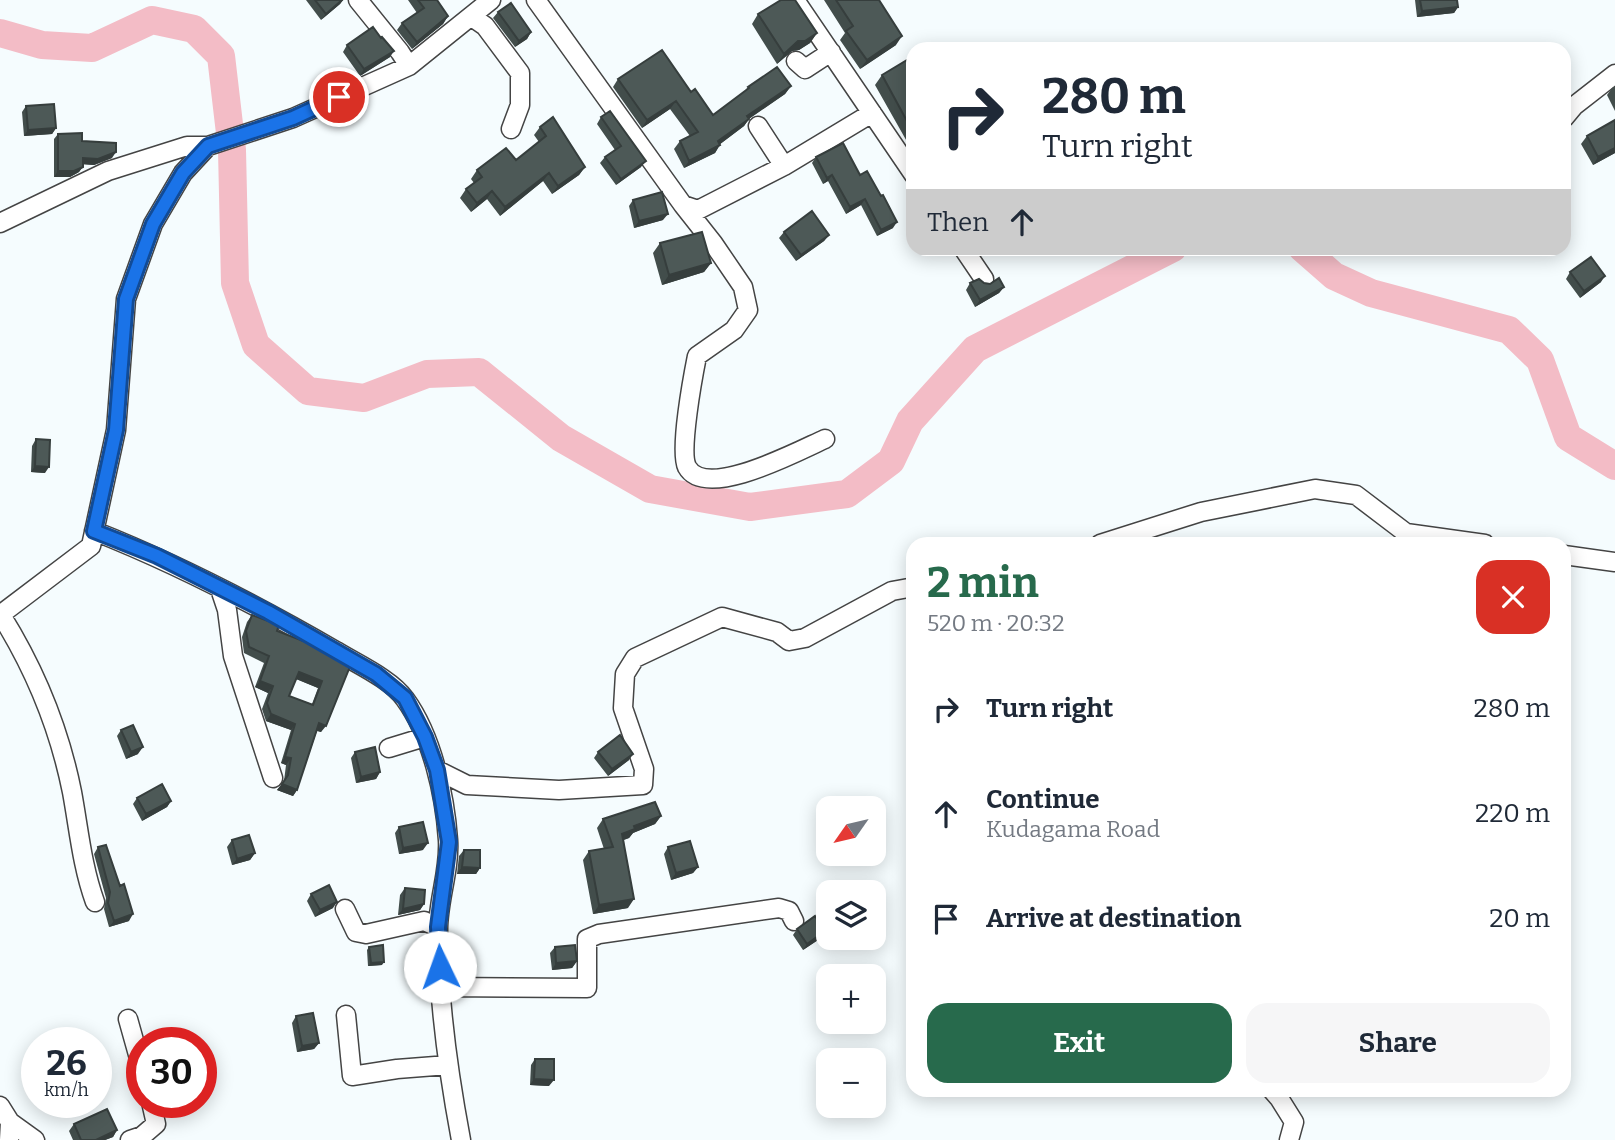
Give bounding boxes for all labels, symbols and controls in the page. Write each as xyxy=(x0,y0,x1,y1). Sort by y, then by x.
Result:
pin xyxy=(309,67,369,127)
text: 280 m xyxy=(1042,67,1186,126)
icon: right xyxy=(927,70,1018,161)
icon: arrive xyxy=(320,78,358,116)
text: Turn right xyxy=(1042,127,1193,165)
icon: ahead xyxy=(1003,203,1041,241)
text: Then xyxy=(927,207,989,238)
text: 2 min xyxy=(927,558,1039,608)
button: close xyxy=(1476,560,1550,634)
text: 520 m · 20:32 xyxy=(927,609,1064,637)
icon: right xyxy=(927,690,965,728)
text: Turn right xyxy=(986,693,1113,724)
text: 280 m xyxy=(1474,693,1550,724)
text: Continue xyxy=(986,784,1100,815)
icon: ahead xyxy=(927,795,965,833)
north arrow xyxy=(816,796,886,866)
map controls xyxy=(816,796,886,1118)
text: 220 m xyxy=(1475,798,1550,829)
text: Kudagama Road xyxy=(986,815,1160,843)
button: layers xyxy=(816,880,886,950)
icon: arrive xyxy=(927,900,965,938)
text: Arrive at destination xyxy=(986,903,1241,934)
text: 20 m xyxy=(1489,903,1550,934)
position arrow xyxy=(403,930,477,1004)
button: + xyxy=(816,964,886,1034)
button: Exit xyxy=(927,1003,1232,1083)
button: Share xyxy=(1246,1003,1550,1083)
speed limit sign: 30 xyxy=(126,1027,217,1118)
text: 26 xyxy=(46,1042,87,1084)
button: − xyxy=(816,1048,886,1118)
text: km/h xyxy=(44,1079,89,1101)

